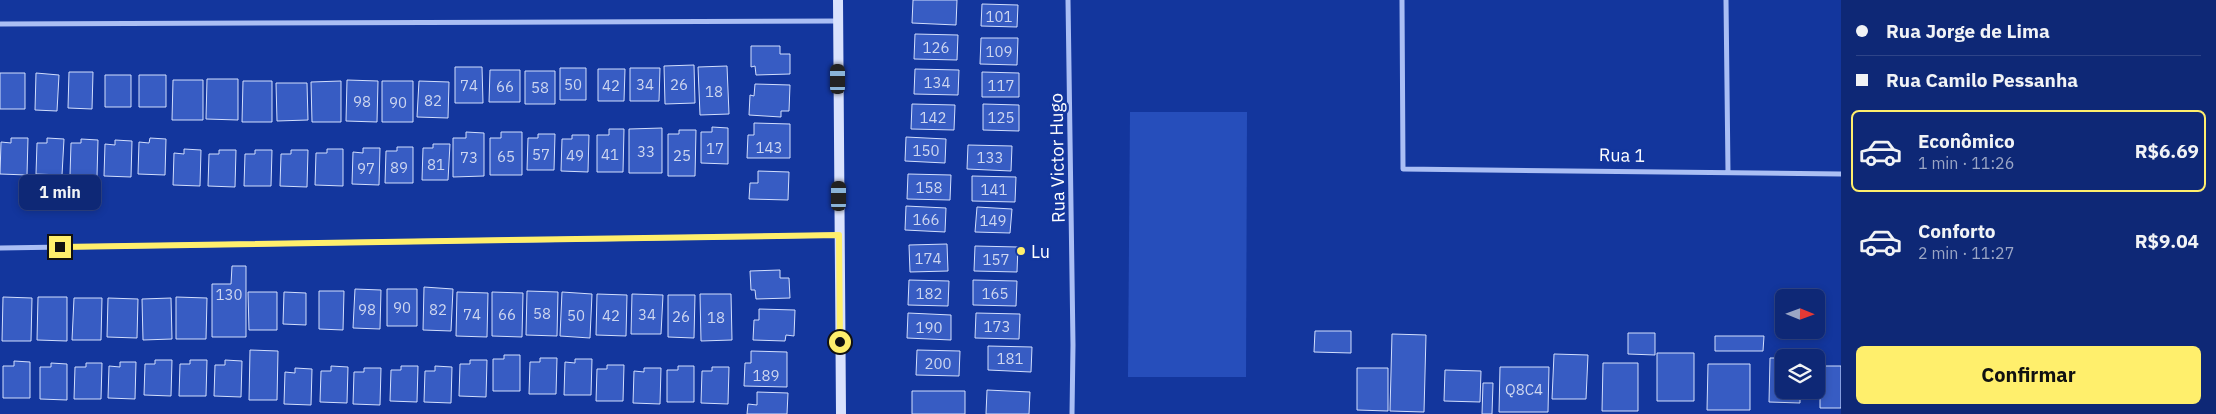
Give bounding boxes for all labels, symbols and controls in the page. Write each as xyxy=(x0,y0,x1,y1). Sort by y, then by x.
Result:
house number: 101 xyxy=(985,7,1013,26)
text: Rua Jorge de Lima xyxy=(1886,19,2050,43)
house number: 126 xyxy=(922,38,950,57)
house number: 109 xyxy=(985,42,1013,61)
car xyxy=(830,64,845,94)
text: Rua Camilo Pessanha xyxy=(1886,68,2078,92)
house number: 134 xyxy=(923,73,951,92)
house number: 50 xyxy=(564,75,582,94)
house number: 34 xyxy=(636,75,654,94)
house number: 26 xyxy=(670,75,688,94)
house number: 74 xyxy=(460,76,478,95)
house number: 42 xyxy=(602,76,620,95)
house number: 117 xyxy=(987,76,1015,95)
house number: 66 xyxy=(496,77,514,96)
house number: 58 xyxy=(531,78,549,97)
house number: 18 xyxy=(705,82,723,101)
house number: 82 xyxy=(424,91,442,110)
house number: 98 xyxy=(353,92,371,111)
house number: 90 xyxy=(389,93,407,112)
street label: Rua Victor Hugo xyxy=(1044,93,1070,223)
house number: 142 xyxy=(919,108,947,127)
house number: 125 xyxy=(987,108,1015,127)
icon: car xyxy=(1858,129,1903,174)
text: Econômico xyxy=(1918,129,2015,153)
house number: 143 xyxy=(755,138,783,157)
house number: 17 xyxy=(706,139,724,158)
text: R$6.69 xyxy=(2135,139,2199,163)
house number: 150 xyxy=(912,141,940,160)
house number: 33 xyxy=(637,142,655,161)
street label: Rua 1 xyxy=(1599,143,1645,167)
house number: 57 xyxy=(532,145,550,164)
house number: 41 xyxy=(601,145,619,164)
house number: 49 xyxy=(566,146,584,165)
house number: 25 xyxy=(673,146,691,165)
house number: 65 xyxy=(497,147,515,166)
house number: 73 xyxy=(460,148,478,167)
house number: 133 xyxy=(976,148,1004,167)
text: 1 min · 11:26 xyxy=(1918,153,2014,173)
house number: 81 xyxy=(427,155,445,174)
house number: 89 xyxy=(390,158,408,177)
house number: 97 xyxy=(357,159,375,178)
callout: 1 min xyxy=(19,174,101,210)
house number: 158 xyxy=(915,178,943,197)
house number: 141 xyxy=(980,180,1008,199)
car xyxy=(831,181,846,211)
text: 1 min xyxy=(39,182,81,202)
house number: 166 xyxy=(912,210,940,229)
house number: 149 xyxy=(979,211,1007,230)
icon: car xyxy=(1858,219,1903,264)
text: Conforto xyxy=(1918,219,1996,243)
text: R$9.04 xyxy=(2135,229,2199,253)
route end xyxy=(49,236,71,258)
place label: Lu xyxy=(1031,240,1050,263)
text: 2 min · 11:27 xyxy=(1918,243,2014,263)
marker: Lu xyxy=(1015,245,1027,257)
house number: 174 xyxy=(914,249,942,268)
house number: 157 xyxy=(982,250,1010,269)
house number: 182 xyxy=(915,284,943,303)
house number: 165 xyxy=(981,284,1009,303)
house number: 130 xyxy=(215,285,243,304)
north arrow xyxy=(1775,289,1825,339)
map controls xyxy=(1775,289,1825,399)
house number: 90 xyxy=(393,298,411,317)
house number: 98 xyxy=(358,300,376,319)
house number: 82 xyxy=(429,300,447,319)
house number: 58 xyxy=(533,304,551,323)
house number: 74 xyxy=(463,305,481,324)
house number: 66 xyxy=(498,305,516,324)
house number: 34 xyxy=(638,305,656,324)
house number: 50 xyxy=(567,306,585,325)
house number: 42 xyxy=(602,306,620,325)
house number: 26 xyxy=(672,307,690,326)
house number: 18 xyxy=(707,308,725,327)
house number: 173 xyxy=(983,317,1011,336)
house number: 190 xyxy=(915,318,943,337)
route start xyxy=(829,331,851,353)
button: Confirmar xyxy=(1856,346,2201,404)
house number: 181 xyxy=(996,349,1024,368)
button: layers xyxy=(1775,349,1825,399)
house number: 200 xyxy=(924,354,952,373)
house number: 189 xyxy=(752,366,780,385)
house number: Q8C4 xyxy=(1505,380,1543,399)

